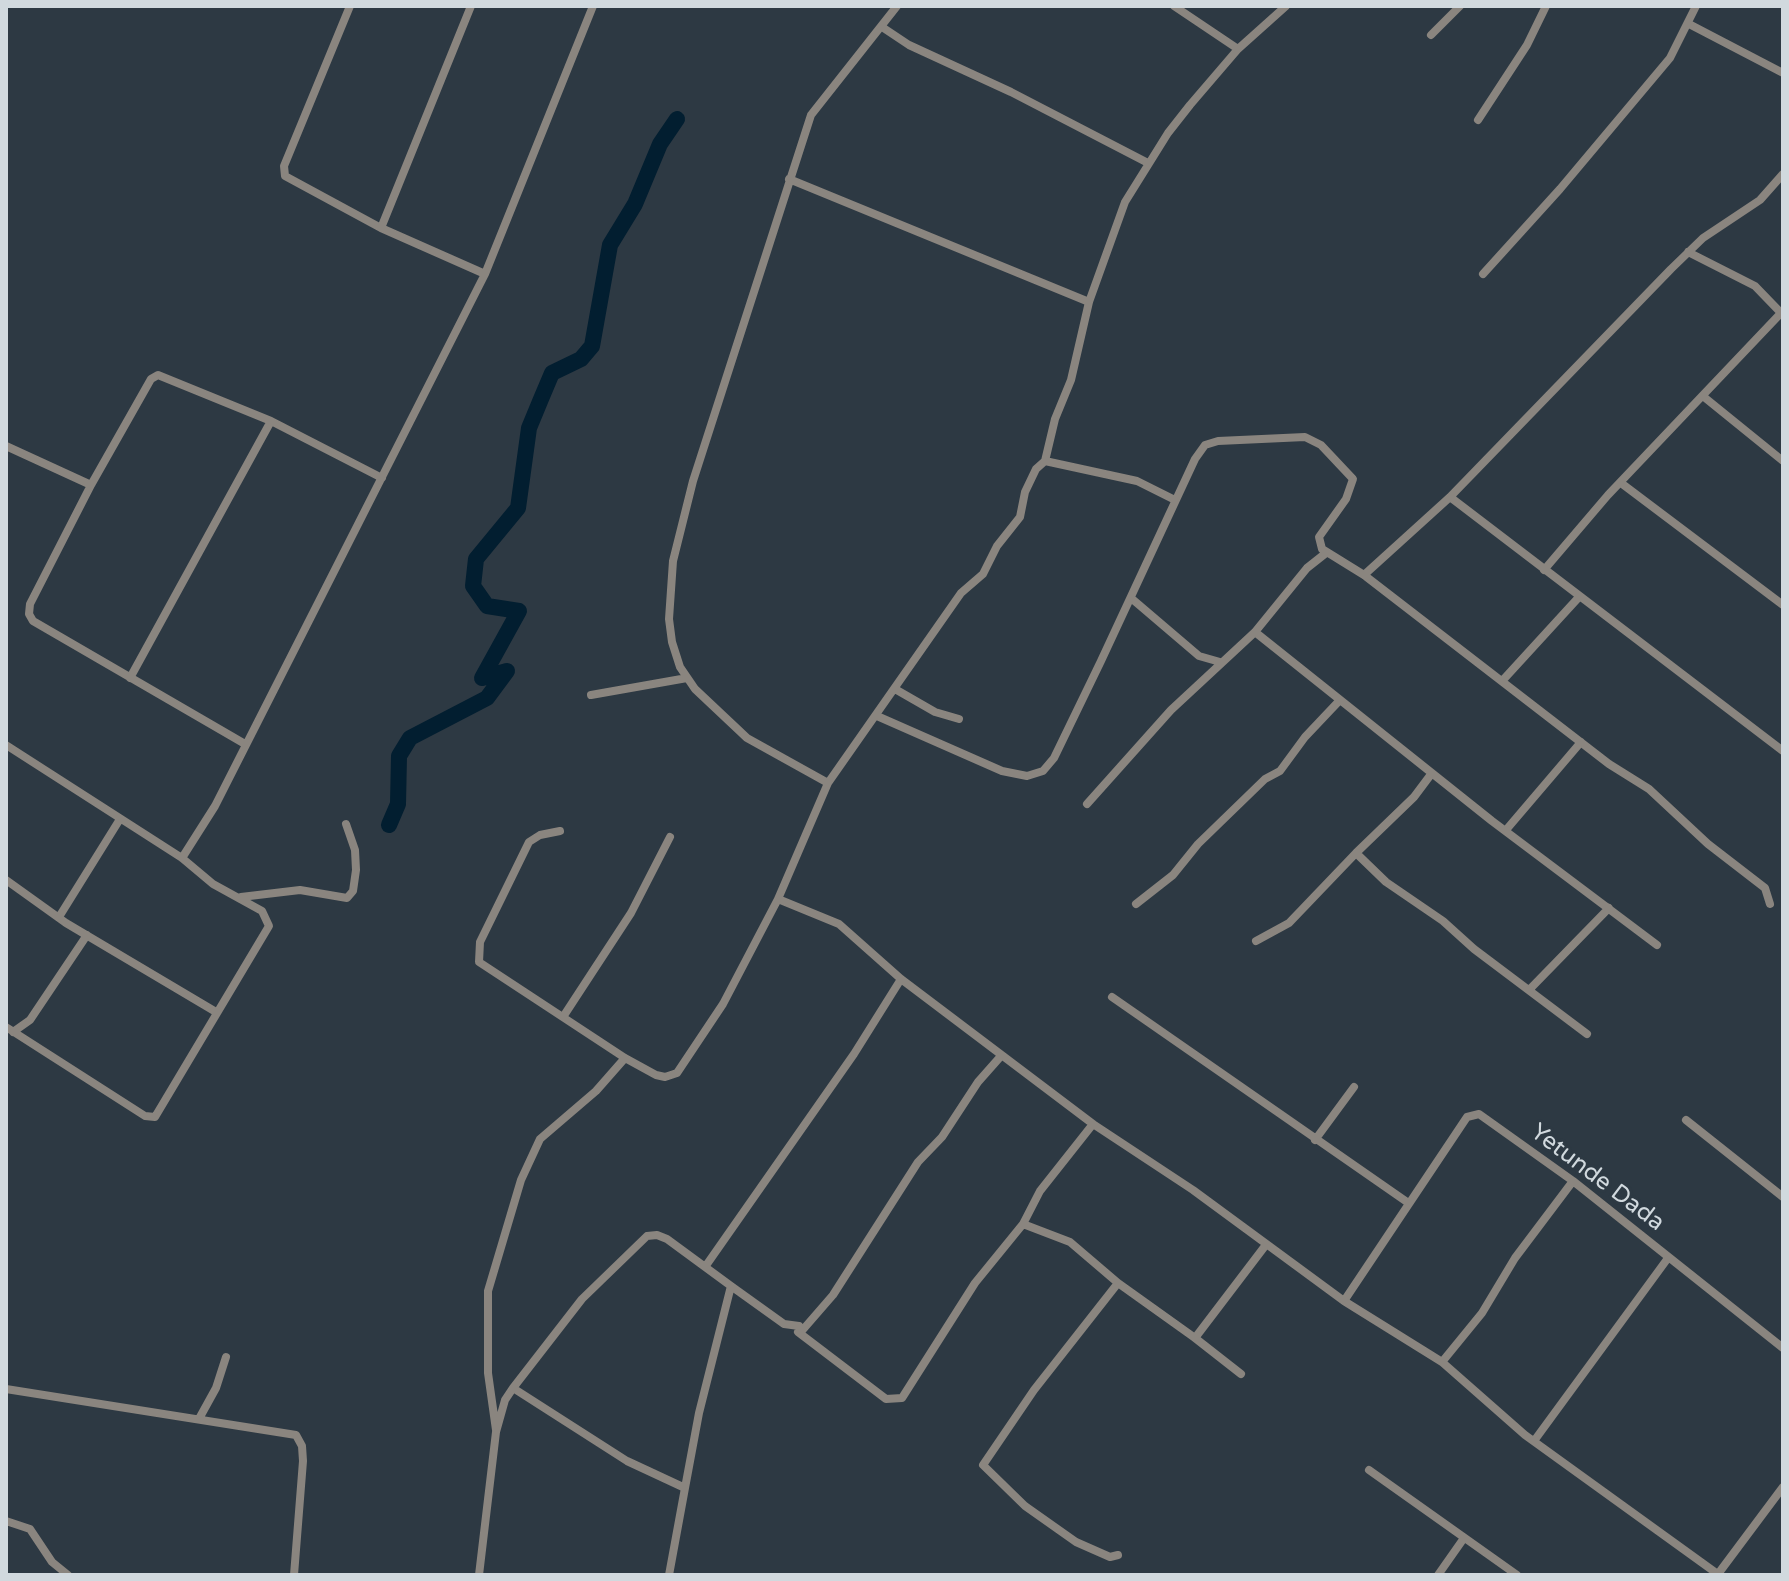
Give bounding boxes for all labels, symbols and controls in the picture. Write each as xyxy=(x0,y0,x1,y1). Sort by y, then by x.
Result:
street label: Yetunde Dada xyxy=(1524,1118,1670,1238)

